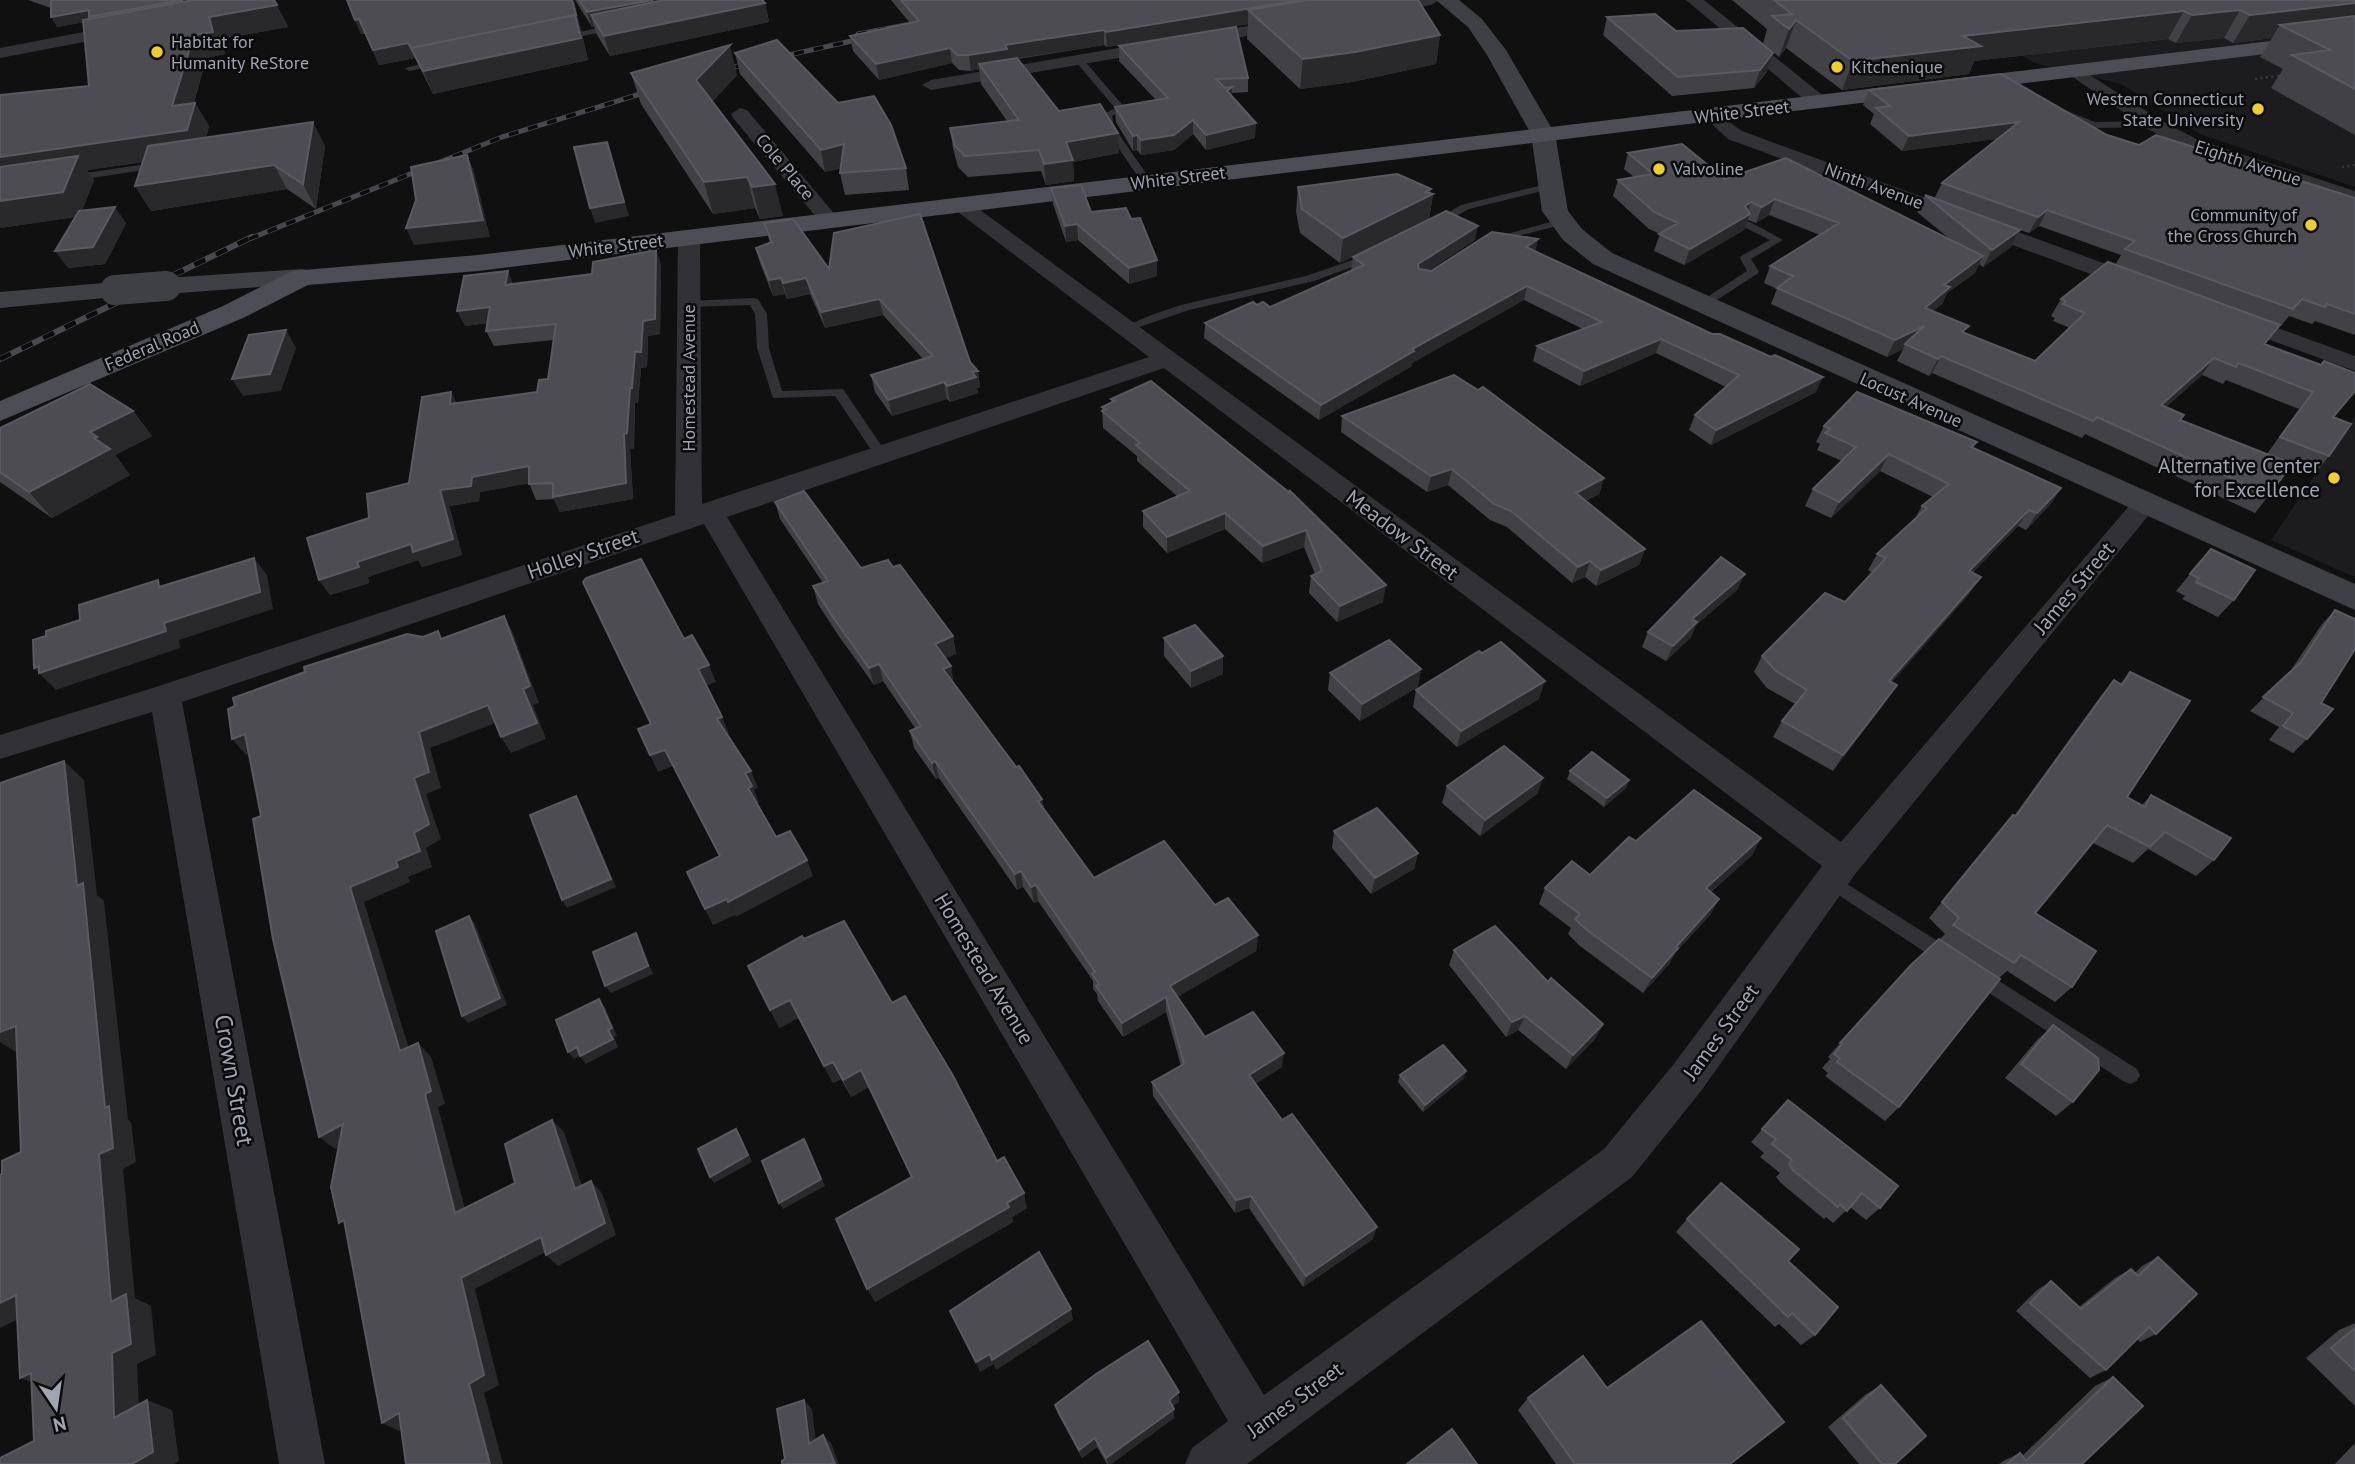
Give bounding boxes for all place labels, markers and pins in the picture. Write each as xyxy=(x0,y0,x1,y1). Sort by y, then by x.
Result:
place label: Habitat for Humanity ReStore xyxy=(171,30,309,74)
marker: Habitat for Humanity ReStore xyxy=(149,44,165,60)
place label: Kitchenique xyxy=(1851,55,1943,78)
marker: Kitchenique xyxy=(1829,59,1845,75)
place label: Western Connecticut State University xyxy=(2086,87,2245,131)
marker: Western Connecticut State University xyxy=(2250,101,2266,117)
place label: Valvoline xyxy=(1672,157,1744,180)
marker: Valvoline xyxy=(1651,161,1667,177)
place label: Community of the Cross Church xyxy=(2167,203,2298,247)
marker: Community of the Cross Church xyxy=(2303,217,2319,233)
place label: Alternative Center for Excellence xyxy=(2158,452,2320,503)
marker: Alternative Center for Excellence xyxy=(2326,470,2342,486)

